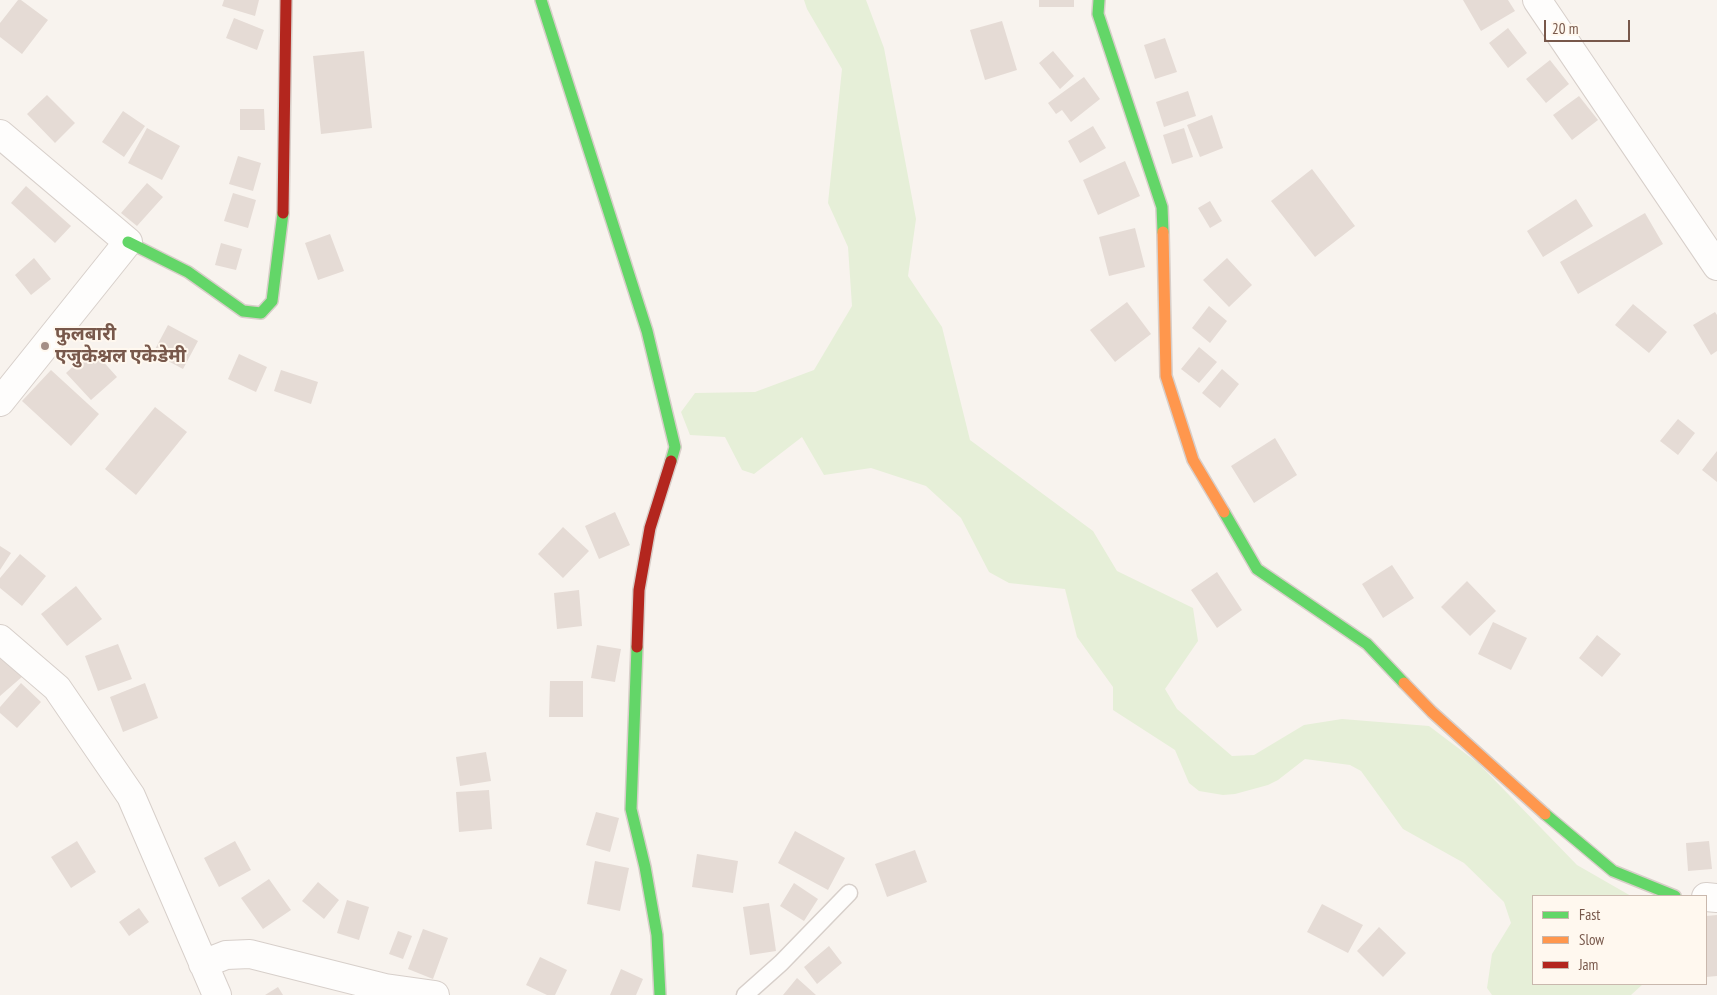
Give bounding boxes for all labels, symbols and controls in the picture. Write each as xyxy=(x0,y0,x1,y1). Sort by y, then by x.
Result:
scale bar xyxy=(1547,10,1633,42)
text: 20 m xyxy=(1552,19,1578,38)
place label: फुलबारी एजुकेश्नल एकेडेमी xyxy=(55,324,186,368)
marker: फुलबारी एजुकेश्नल एकेडेमी xyxy=(39,340,51,352)
legend xyxy=(1532,895,1707,985)
text: Fast xyxy=(1579,905,1600,924)
text: Slow xyxy=(1579,930,1604,949)
text: Jam xyxy=(1579,955,1598,974)

